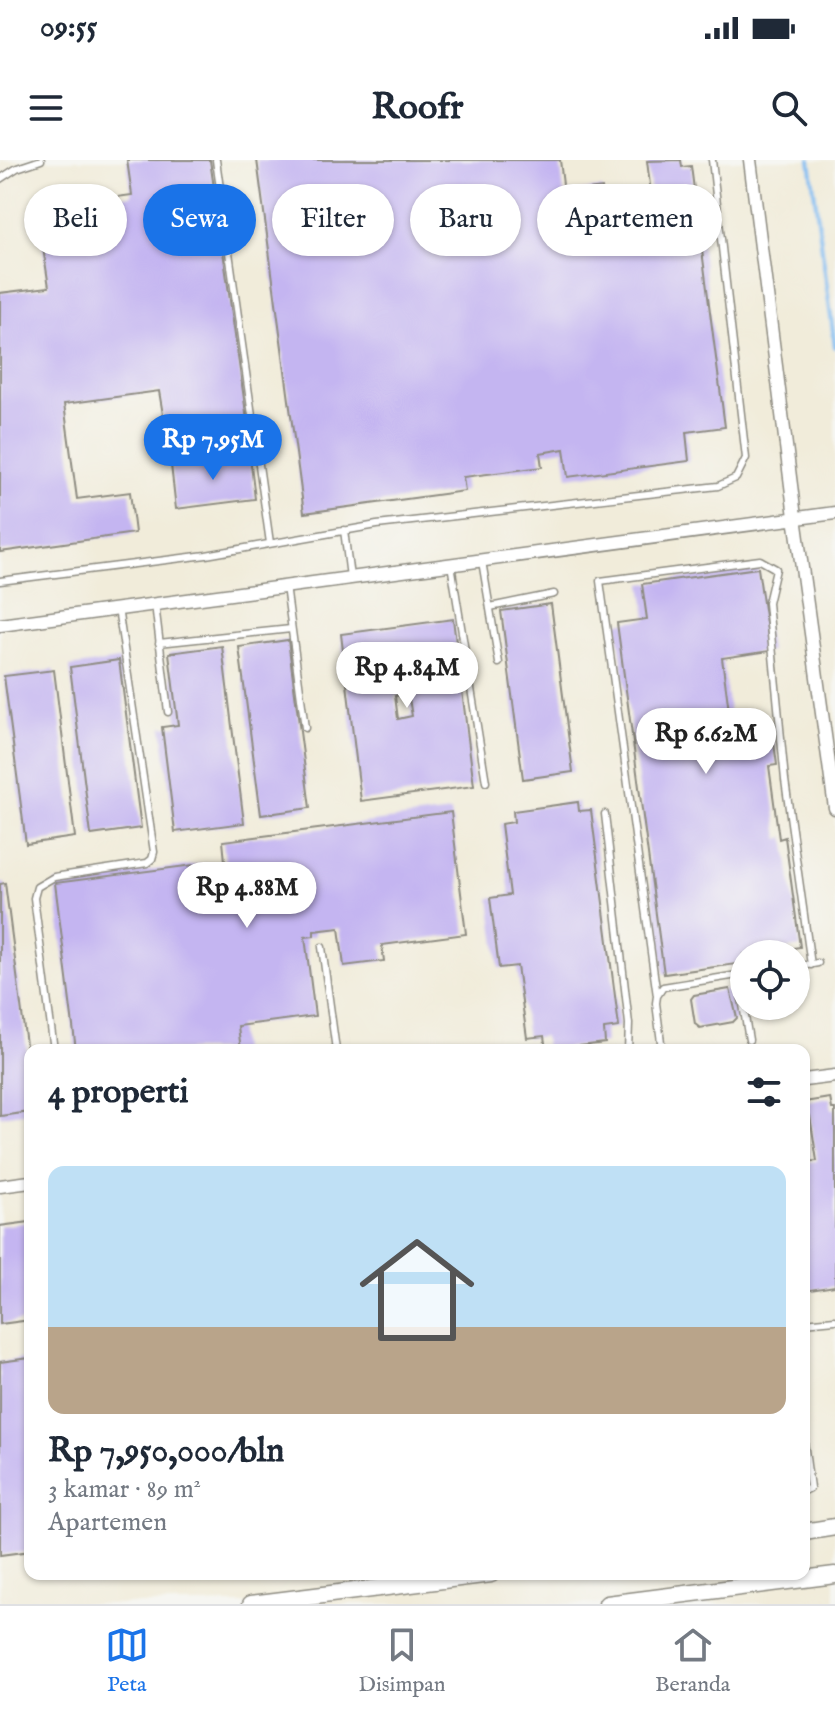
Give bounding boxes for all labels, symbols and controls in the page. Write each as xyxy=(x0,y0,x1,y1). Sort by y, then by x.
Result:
text: 09:55 xyxy=(40,9,97,47)
text: Roofr xyxy=(371,85,464,131)
icon: menu xyxy=(24,86,68,130)
icon: search xyxy=(767,86,811,130)
chip: Beli xyxy=(24,184,127,256)
chip: Sewa xyxy=(143,184,256,256)
chip: Filter xyxy=(272,184,394,256)
chip: Baru xyxy=(410,184,521,256)
chip: Apartemen xyxy=(537,184,722,256)
pin: Rp 7.95M xyxy=(130,414,296,482)
text: Rp 7.95M xyxy=(162,423,264,456)
pin: Rp 4.84M xyxy=(324,642,490,710)
text: Rp 4.84M xyxy=(354,651,460,684)
pin: Rp 6.62M xyxy=(623,708,789,776)
text: Rp 6.62M xyxy=(654,717,758,750)
pin: Rp 4.88M xyxy=(164,862,330,930)
text: Rp 4.88M xyxy=(195,871,299,904)
map controls xyxy=(730,940,810,1020)
button: locate xyxy=(730,940,810,1020)
icon: filters xyxy=(742,1070,786,1114)
text: 4 properti xyxy=(48,1071,189,1114)
icon: home xyxy=(345,1218,489,1362)
text: Rp 7,950,000/bln xyxy=(48,1430,284,1473)
text: 3 kamar · 89 m² xyxy=(48,1473,201,1506)
text: Apartemen xyxy=(48,1506,167,1539)
tab: Peta xyxy=(105,1623,149,1699)
tab: Disimpan xyxy=(358,1623,446,1699)
tab: Beranda xyxy=(655,1623,730,1699)

